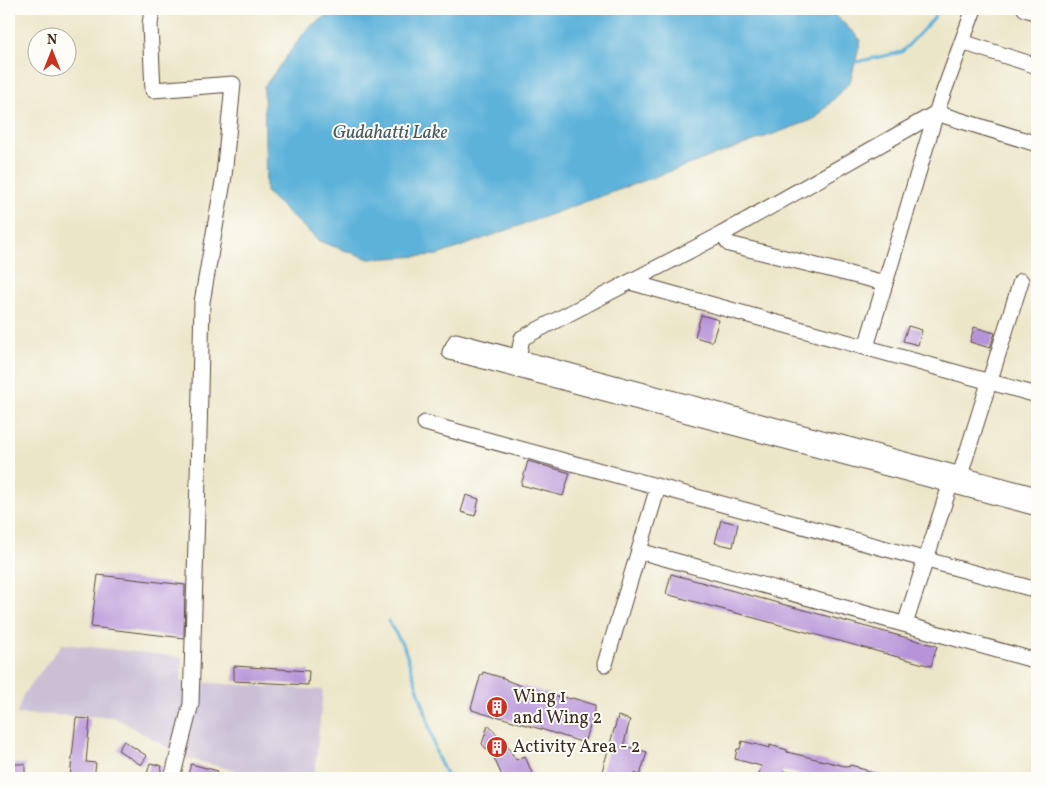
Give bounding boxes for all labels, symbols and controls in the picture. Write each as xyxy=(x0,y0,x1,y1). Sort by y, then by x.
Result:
north arrow xyxy=(28,28,78,78)
text: N xyxy=(47,31,57,50)
water label: Gudahatti Lake xyxy=(333,120,447,146)
place label: Wing 1 and Wing 2 xyxy=(513,685,602,731)
building icon: Wing 1 and Wing 2 xyxy=(485,695,509,719)
building icon: Activity Area - 2 xyxy=(485,735,509,759)
place label: Activity Area - 2 xyxy=(513,735,641,760)

